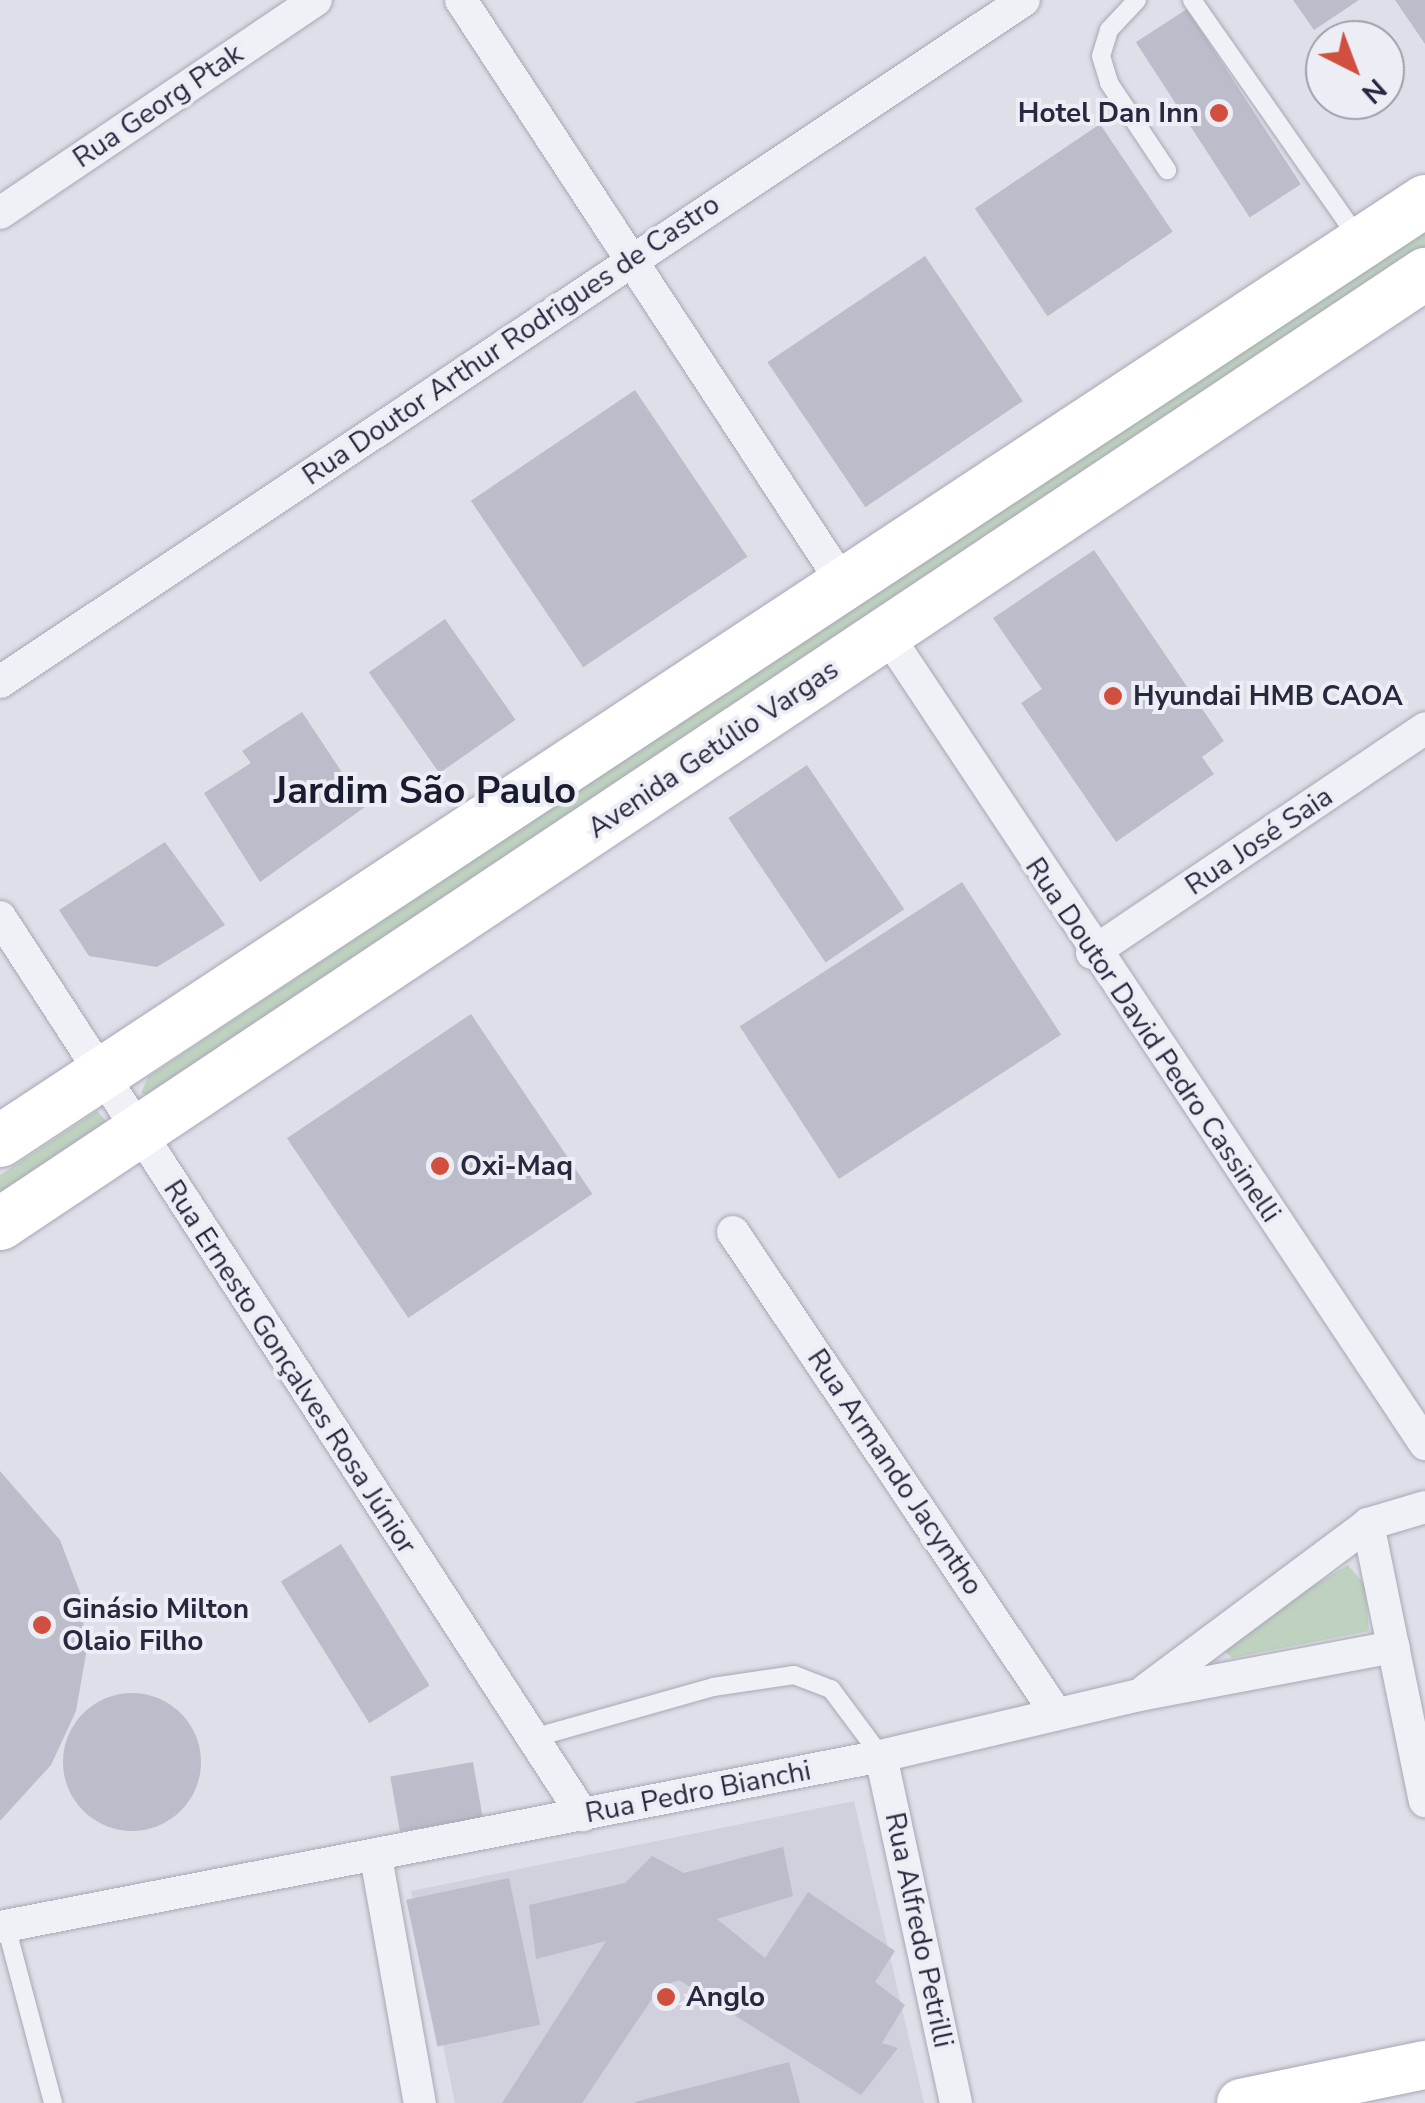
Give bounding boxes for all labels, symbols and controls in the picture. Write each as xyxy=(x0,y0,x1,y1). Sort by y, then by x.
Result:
north arrow xyxy=(1305,20,1405,120)
street label: Rua Georg Ptak xyxy=(67,37,249,175)
text: N xyxy=(1353,70,1394,112)
place label: Hotel Dan Inn xyxy=(1018,96,1199,130)
marker: Hotel Dan Inn xyxy=(1208,102,1230,124)
street label: Rua Doutor Arthur Rodrigues de Castro xyxy=(296,188,726,492)
street label: Avenida Getúlio Vargas xyxy=(581,653,845,845)
place label: Hyundai HMB CAOA xyxy=(1133,679,1403,713)
marker: Hyundai HMB CAOA xyxy=(1102,685,1124,707)
district label: Jardim São Paulo xyxy=(274,768,576,814)
street label: Rua José Saia xyxy=(1179,780,1339,902)
street label: Rua Doutor David Pedro Cassinelli xyxy=(1018,851,1288,1229)
place label: Oxi-Maq xyxy=(460,1149,573,1183)
marker: Oxi-Maq xyxy=(429,1155,451,1177)
street label: Rua Ernesto Gonçalves Rosa Júnior xyxy=(156,1174,424,1560)
street label: Rua Armando Jacyntho xyxy=(800,1343,990,1601)
place label: Ginásio Milton Olaio Filho xyxy=(62,1592,249,1658)
marker: Ginásio Milton Olaio Filho xyxy=(31,1614,53,1636)
street label: Rua Pedro Bianchi xyxy=(582,1754,814,1830)
street label: Rua Alfredo Petrilli xyxy=(878,1809,960,2051)
place label: Anglo xyxy=(686,1980,765,2014)
marker: Anglo xyxy=(655,1986,677,2008)

